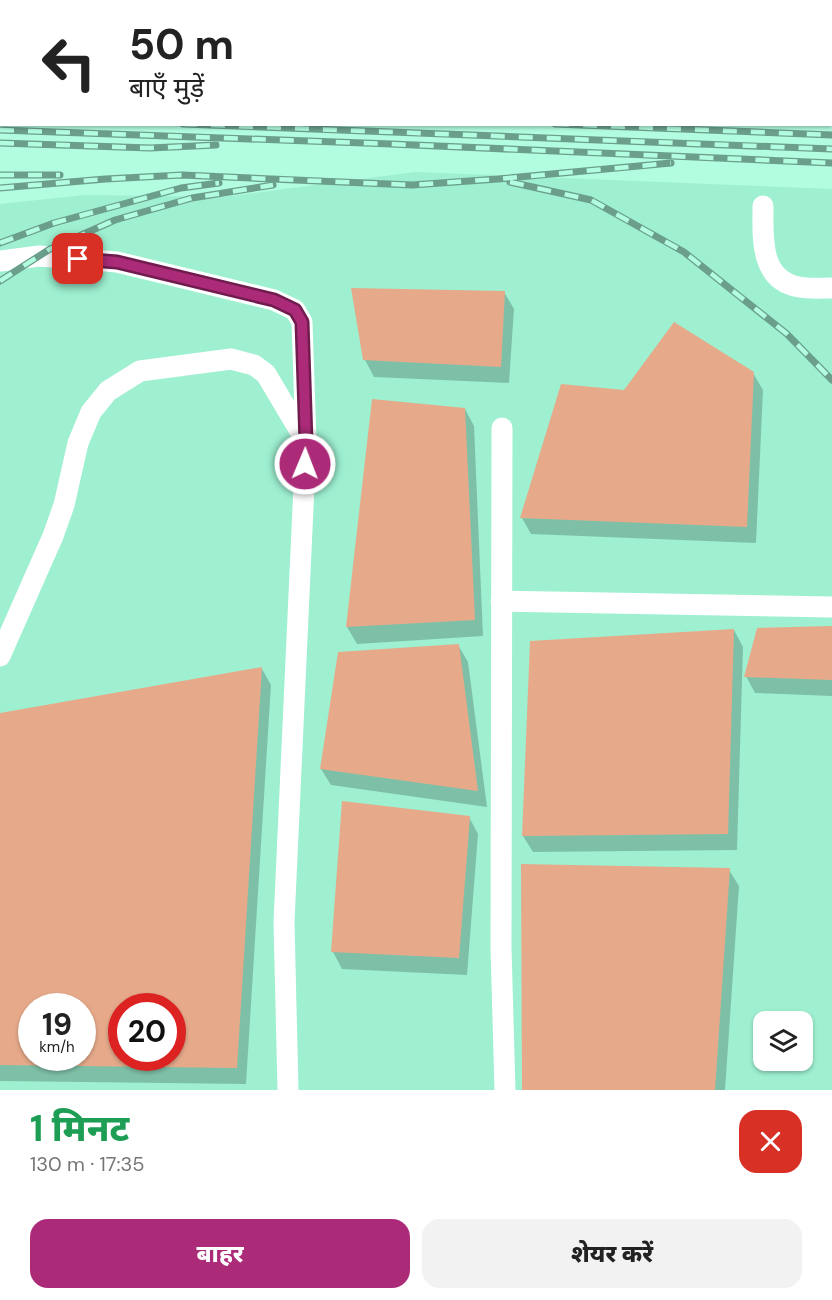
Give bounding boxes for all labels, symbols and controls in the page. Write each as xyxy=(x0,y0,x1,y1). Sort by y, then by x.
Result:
text: 50 m xyxy=(129,17,234,72)
icon: left xyxy=(30,24,108,102)
text: बाएँ मुड़ें xyxy=(129,70,204,105)
pin xyxy=(52,233,103,284)
icon: arrive xyxy=(61,242,94,275)
position arrow xyxy=(273,432,337,496)
speed limit sign: 20 xyxy=(108,993,186,1071)
text: 19 xyxy=(42,1005,72,1044)
map controls xyxy=(753,1011,813,1071)
button: layers xyxy=(753,1011,813,1071)
text: km/h xyxy=(39,1037,75,1057)
text: 1 मिनट xyxy=(30,1105,129,1152)
button: close xyxy=(739,1110,802,1173)
text: 130 m · 17:35 xyxy=(30,1151,144,1177)
button: बाहर xyxy=(30,1219,410,1288)
button: शेयर करें xyxy=(422,1219,802,1288)

